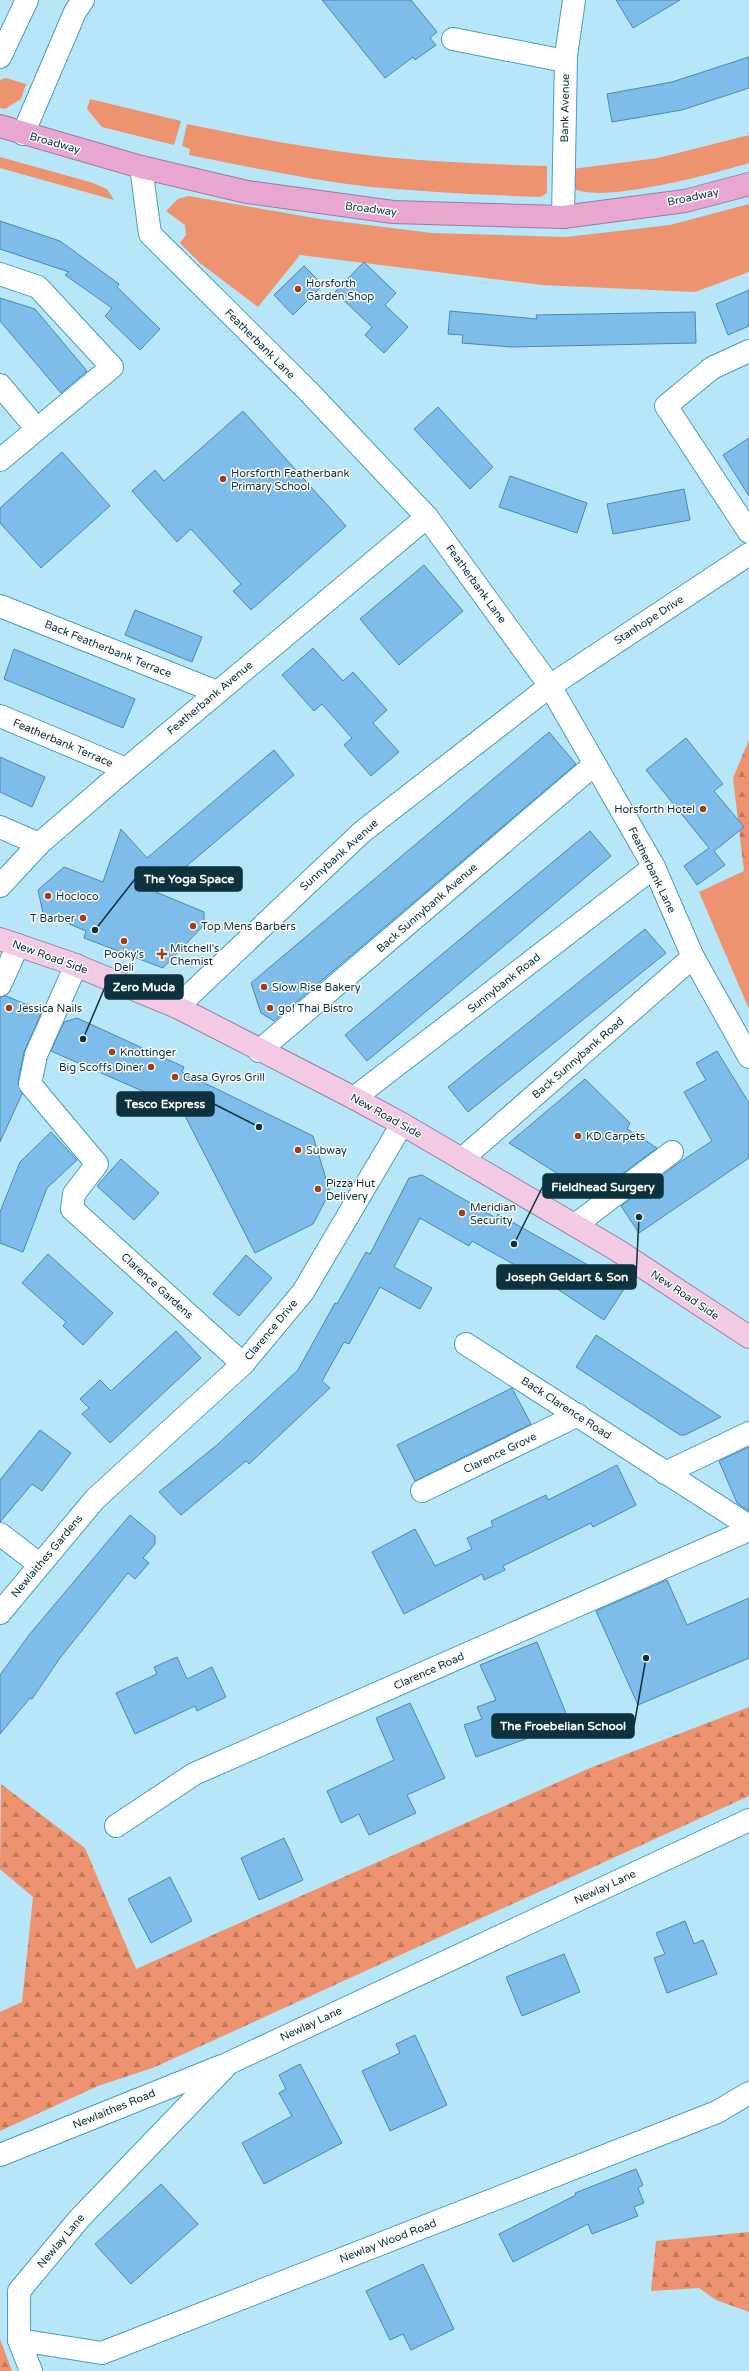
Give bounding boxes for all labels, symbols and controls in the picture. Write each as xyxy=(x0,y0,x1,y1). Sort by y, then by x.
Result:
street label: Bank Avenue xyxy=(558,74,572,142)
street label: Broadway xyxy=(28,130,82,156)
street label: Broadway xyxy=(666,185,720,209)
street label: Broadway xyxy=(344,199,398,219)
place label: Horsforth Garden Shop xyxy=(306,277,374,303)
marker: Horsforth Garden Shop xyxy=(293,284,303,294)
street label: Featherbank Lane xyxy=(222,306,298,382)
place label: Horsforth Featherbank Primary School xyxy=(231,467,350,493)
marker: Horsforth Featherbank Primary School xyxy=(218,474,228,484)
street label: Featherbank Lane xyxy=(443,542,509,626)
street label: Stanhope Drive xyxy=(612,593,686,647)
street label: Back Featherbank Terrace xyxy=(43,618,173,680)
street label: Featherbank Avenue xyxy=(164,658,256,738)
street label: Featherbank Terrace xyxy=(11,716,115,770)
place label: Horsforth Hotel xyxy=(614,803,695,816)
marker: Horsforth Hotel xyxy=(698,804,708,814)
street label: Sunnybank Avenue xyxy=(297,816,381,894)
street label: Featherbank Lane xyxy=(626,825,678,915)
street label: Back Sunnybank Avenue xyxy=(374,861,480,955)
callout: The Yoga Space xyxy=(135,867,242,891)
text: The Yoga Space xyxy=(143,872,235,887)
place label: Hocloco xyxy=(56,890,99,903)
marker: Hocloco xyxy=(43,891,53,901)
place label: T Barber xyxy=(30,912,76,925)
marker: T Barber xyxy=(78,913,88,923)
place label: Top Mens Barbers xyxy=(201,920,296,933)
marker: Top Mens Barbers xyxy=(188,921,198,931)
marker: Pooky's Deli xyxy=(119,936,129,946)
street label: New Road Side xyxy=(10,937,90,977)
place label: Mitchell's Chemist xyxy=(170,942,219,968)
place label: Pooky's Deli xyxy=(104,948,144,974)
marker: Mitchell's Chemist xyxy=(157,949,167,959)
street label: Sunnybank Road xyxy=(465,950,543,1015)
callout: Zero Muda xyxy=(105,975,183,999)
text: Zero Muda xyxy=(113,980,175,994)
place label: Slow Rise Bakery xyxy=(272,981,361,994)
marker: Slow Rise Bakery xyxy=(259,982,269,992)
place label: Jessica Nails xyxy=(17,1002,82,1015)
place label: go! Thai Bistro xyxy=(278,1002,353,1015)
marker: Jessica Nails xyxy=(4,1003,14,1013)
marker: go! Thai Bistro xyxy=(265,1003,275,1013)
street label: Back Sunnybank Road xyxy=(529,1015,627,1101)
place label: Knottinger xyxy=(120,1046,177,1059)
marker: Knottinger xyxy=(107,1047,117,1057)
place label: Big Scoffs Diner xyxy=(59,1061,144,1074)
marker: Big Scoffs Diner xyxy=(146,1062,156,1072)
place label: Casa Gyros Grill xyxy=(183,1071,265,1084)
marker: Casa Gyros Grill xyxy=(170,1072,180,1082)
street label: New Road Side xyxy=(348,1091,424,1141)
callout: Tesco Express xyxy=(117,1092,214,1116)
text: Tesco Express xyxy=(124,1097,205,1112)
place label: KD Carpets xyxy=(586,1130,645,1143)
marker: KD Carpets xyxy=(573,1131,583,1141)
place label: Subway xyxy=(306,1144,347,1157)
marker: Subway xyxy=(293,1145,303,1155)
callout: Fieldhead Surgery xyxy=(543,1174,663,1198)
place label: Pizza Hut Delivery xyxy=(326,1177,375,1203)
text: Fieldhead Surgery xyxy=(551,1180,655,1195)
marker: Pizza Hut Delivery xyxy=(313,1184,323,1194)
place label: Meridian Security xyxy=(470,1201,516,1227)
marker: Meridian Security xyxy=(457,1208,467,1218)
street label: Clarence Gardens xyxy=(118,1250,196,1322)
callout: Joseph Geldart & Son xyxy=(497,1265,636,1289)
street label: New Road Side xyxy=(648,1267,722,1323)
text: Joseph Geldart & Son xyxy=(505,1270,628,1285)
street label: Clarence Drive xyxy=(242,1297,300,1363)
street label: Back Clarence Road xyxy=(519,1374,613,1442)
street label: Clarence Grove xyxy=(461,1430,539,1476)
street label: Newlaithes Gardens xyxy=(9,1512,85,1600)
street label: Clarence Road xyxy=(392,1650,466,1692)
callout: The Froebelian School xyxy=(492,1714,634,1738)
text: The Froebelian School xyxy=(499,1719,626,1733)
street label: Newlay Lane xyxy=(572,1867,638,1907)
street label: Newlay Lane xyxy=(278,2004,344,2044)
street label: Newlaithes Road xyxy=(71,2086,157,2132)
street label: Newlay Lane xyxy=(35,2211,87,2271)
street label: Newlay Wood Road xyxy=(338,2217,438,2265)

